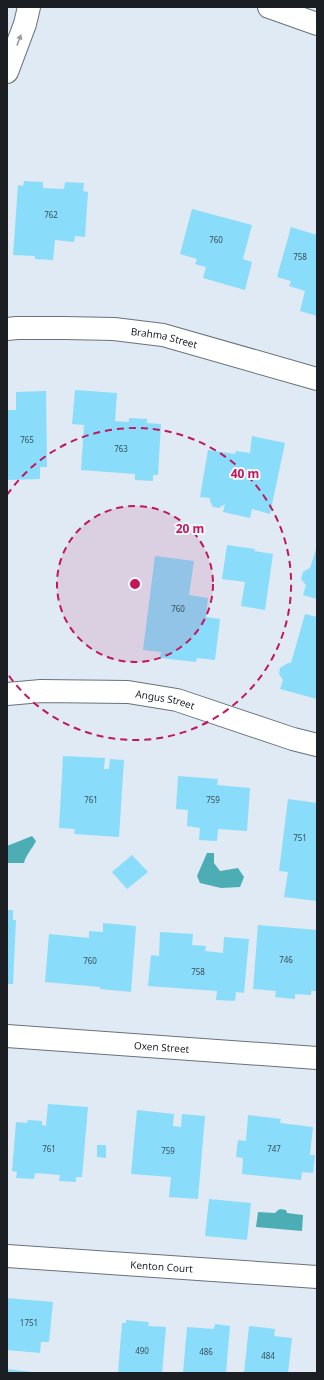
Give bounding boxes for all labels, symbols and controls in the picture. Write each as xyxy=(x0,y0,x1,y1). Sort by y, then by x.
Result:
one-way arrow xyxy=(16,33,22,45)
house number: 762 xyxy=(44,209,58,220)
house number: 760 xyxy=(209,234,223,245)
house number: 758 xyxy=(293,251,307,262)
street label: Brahma Street xyxy=(130,324,199,352)
house number: 765 xyxy=(20,434,34,445)
house number: 763 xyxy=(114,443,128,454)
text: 40 m xyxy=(231,465,259,482)
text: 20 m xyxy=(176,520,204,537)
centre of rings xyxy=(128,577,142,591)
house number: 760 xyxy=(171,603,185,614)
street label: Angus Street xyxy=(134,686,197,713)
house number: 761 xyxy=(84,794,98,805)
house number: 759 xyxy=(206,794,220,805)
house number: 751 xyxy=(293,832,307,843)
house number: 746 xyxy=(279,954,293,965)
house number: 760 xyxy=(83,955,97,966)
house number: 758 xyxy=(191,966,205,977)
street label: Oxen Street xyxy=(134,1038,190,1056)
house number: 761 xyxy=(42,1143,56,1154)
house number: 747 xyxy=(267,1143,281,1154)
house number: 759 xyxy=(161,1145,175,1156)
street label: Kenton Court xyxy=(130,1257,194,1276)
house number: 1751 xyxy=(20,1317,38,1328)
house number: 490 xyxy=(135,1345,149,1356)
house number: 486 xyxy=(199,1346,213,1357)
house number: 484 xyxy=(261,1350,275,1361)

